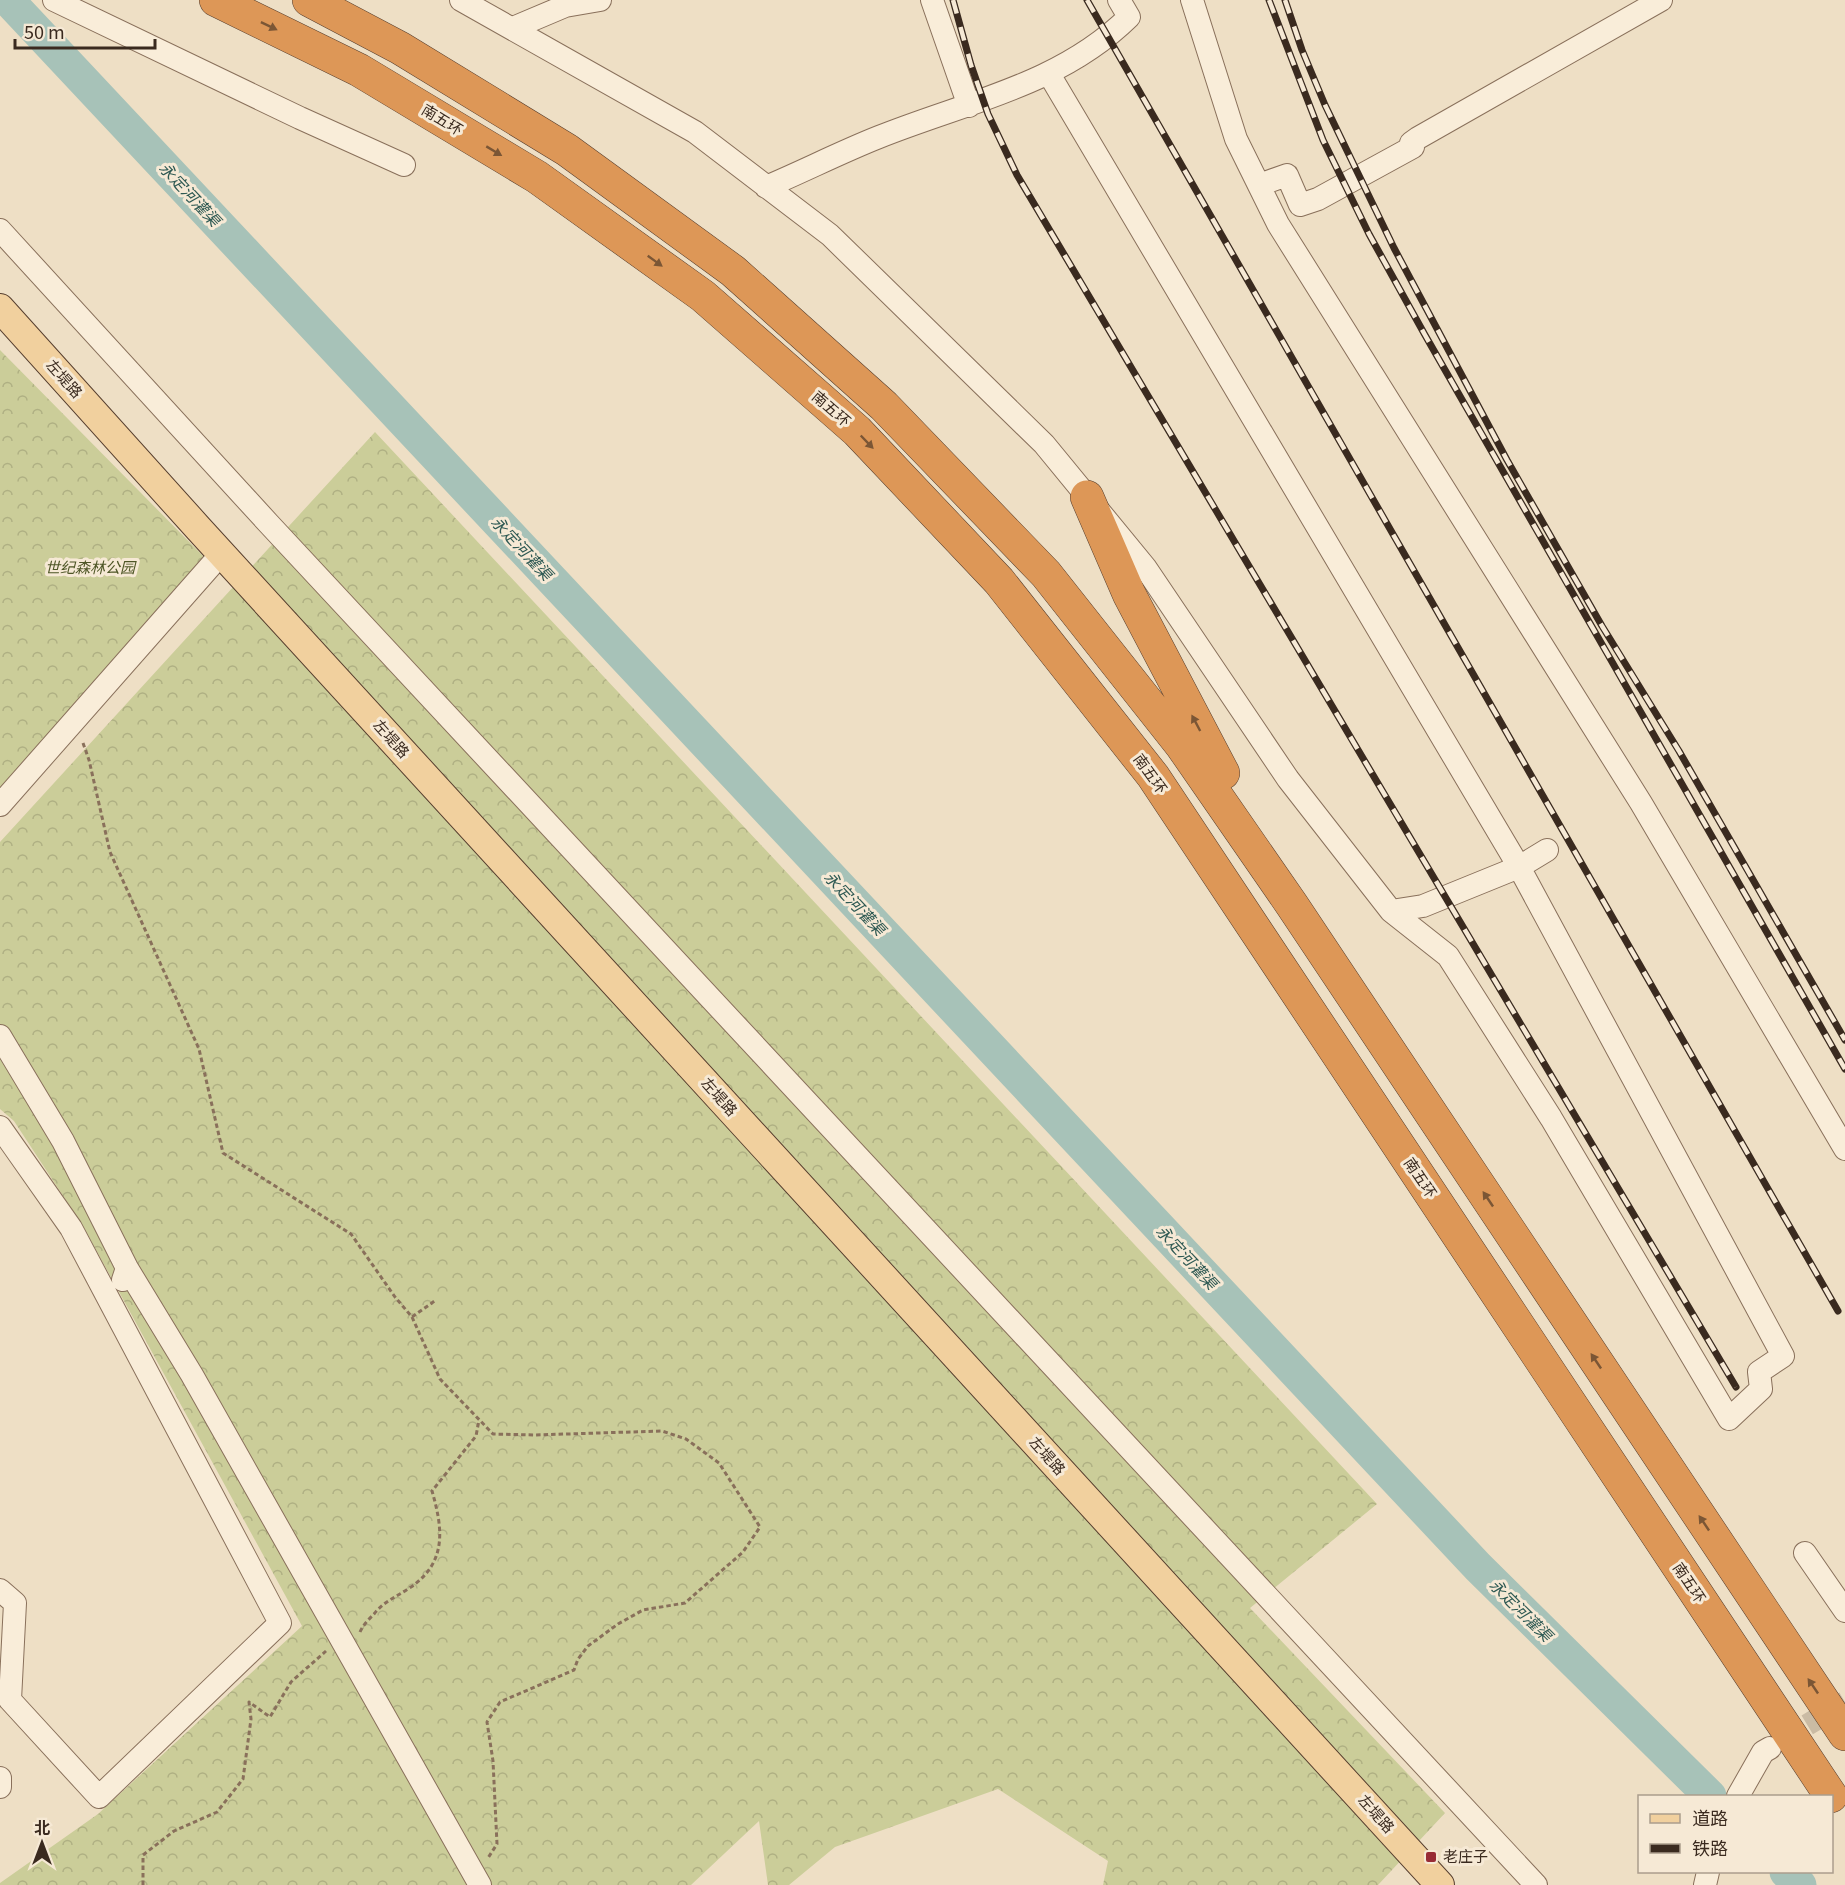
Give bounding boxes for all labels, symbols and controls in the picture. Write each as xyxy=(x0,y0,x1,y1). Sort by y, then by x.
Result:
scale bar xyxy=(15,12,154,50)
text: 50 m xyxy=(24,18,65,44)
one-way arrow xyxy=(260,21,277,30)
street label: 南五环 xyxy=(418,98,467,139)
one-way arrow xyxy=(486,146,502,157)
water label: 永定河灌渠 xyxy=(155,156,228,232)
one-way arrow xyxy=(647,255,662,267)
street label: 左堤路 xyxy=(42,354,88,402)
street label: 南五环 xyxy=(808,385,856,431)
one-way arrow xyxy=(860,434,873,449)
water label: 永定河灌渠 xyxy=(487,510,560,586)
park label: 世纪森林公园 xyxy=(45,556,137,577)
street label: 左堤路 xyxy=(369,714,415,762)
one-way arrow xyxy=(1192,715,1201,732)
street label: 南五环 xyxy=(1129,749,1173,797)
water label: 永定河灌渠 xyxy=(820,865,893,941)
street label: 左堤路 xyxy=(697,1072,743,1120)
street label: 南五环 xyxy=(1400,1153,1443,1202)
one-way arrow xyxy=(1483,1191,1494,1207)
water label: 永定河灌渠 xyxy=(1152,1219,1225,1295)
one-way arrow xyxy=(1590,1354,1602,1370)
street label: 左堤路 xyxy=(1025,1431,1071,1479)
one-way arrow xyxy=(1698,1516,1710,1532)
street label: 南五环 xyxy=(1669,1558,1712,1607)
water label: 永定河灌渠 xyxy=(1485,1573,1560,1647)
one-way arrow xyxy=(1807,1677,1818,1694)
street label: 左堤路 xyxy=(1354,1789,1400,1837)
legend xyxy=(1638,1795,1833,1873)
text: 道路 xyxy=(1692,1804,1728,1830)
north arrow xyxy=(12,1813,72,1873)
text: 北 xyxy=(34,1815,50,1839)
text: 铁路 xyxy=(1692,1834,1728,1860)
place label: 老庄子 xyxy=(1443,1845,1488,1866)
marker: 老庄子 xyxy=(1424,1850,1438,1864)

